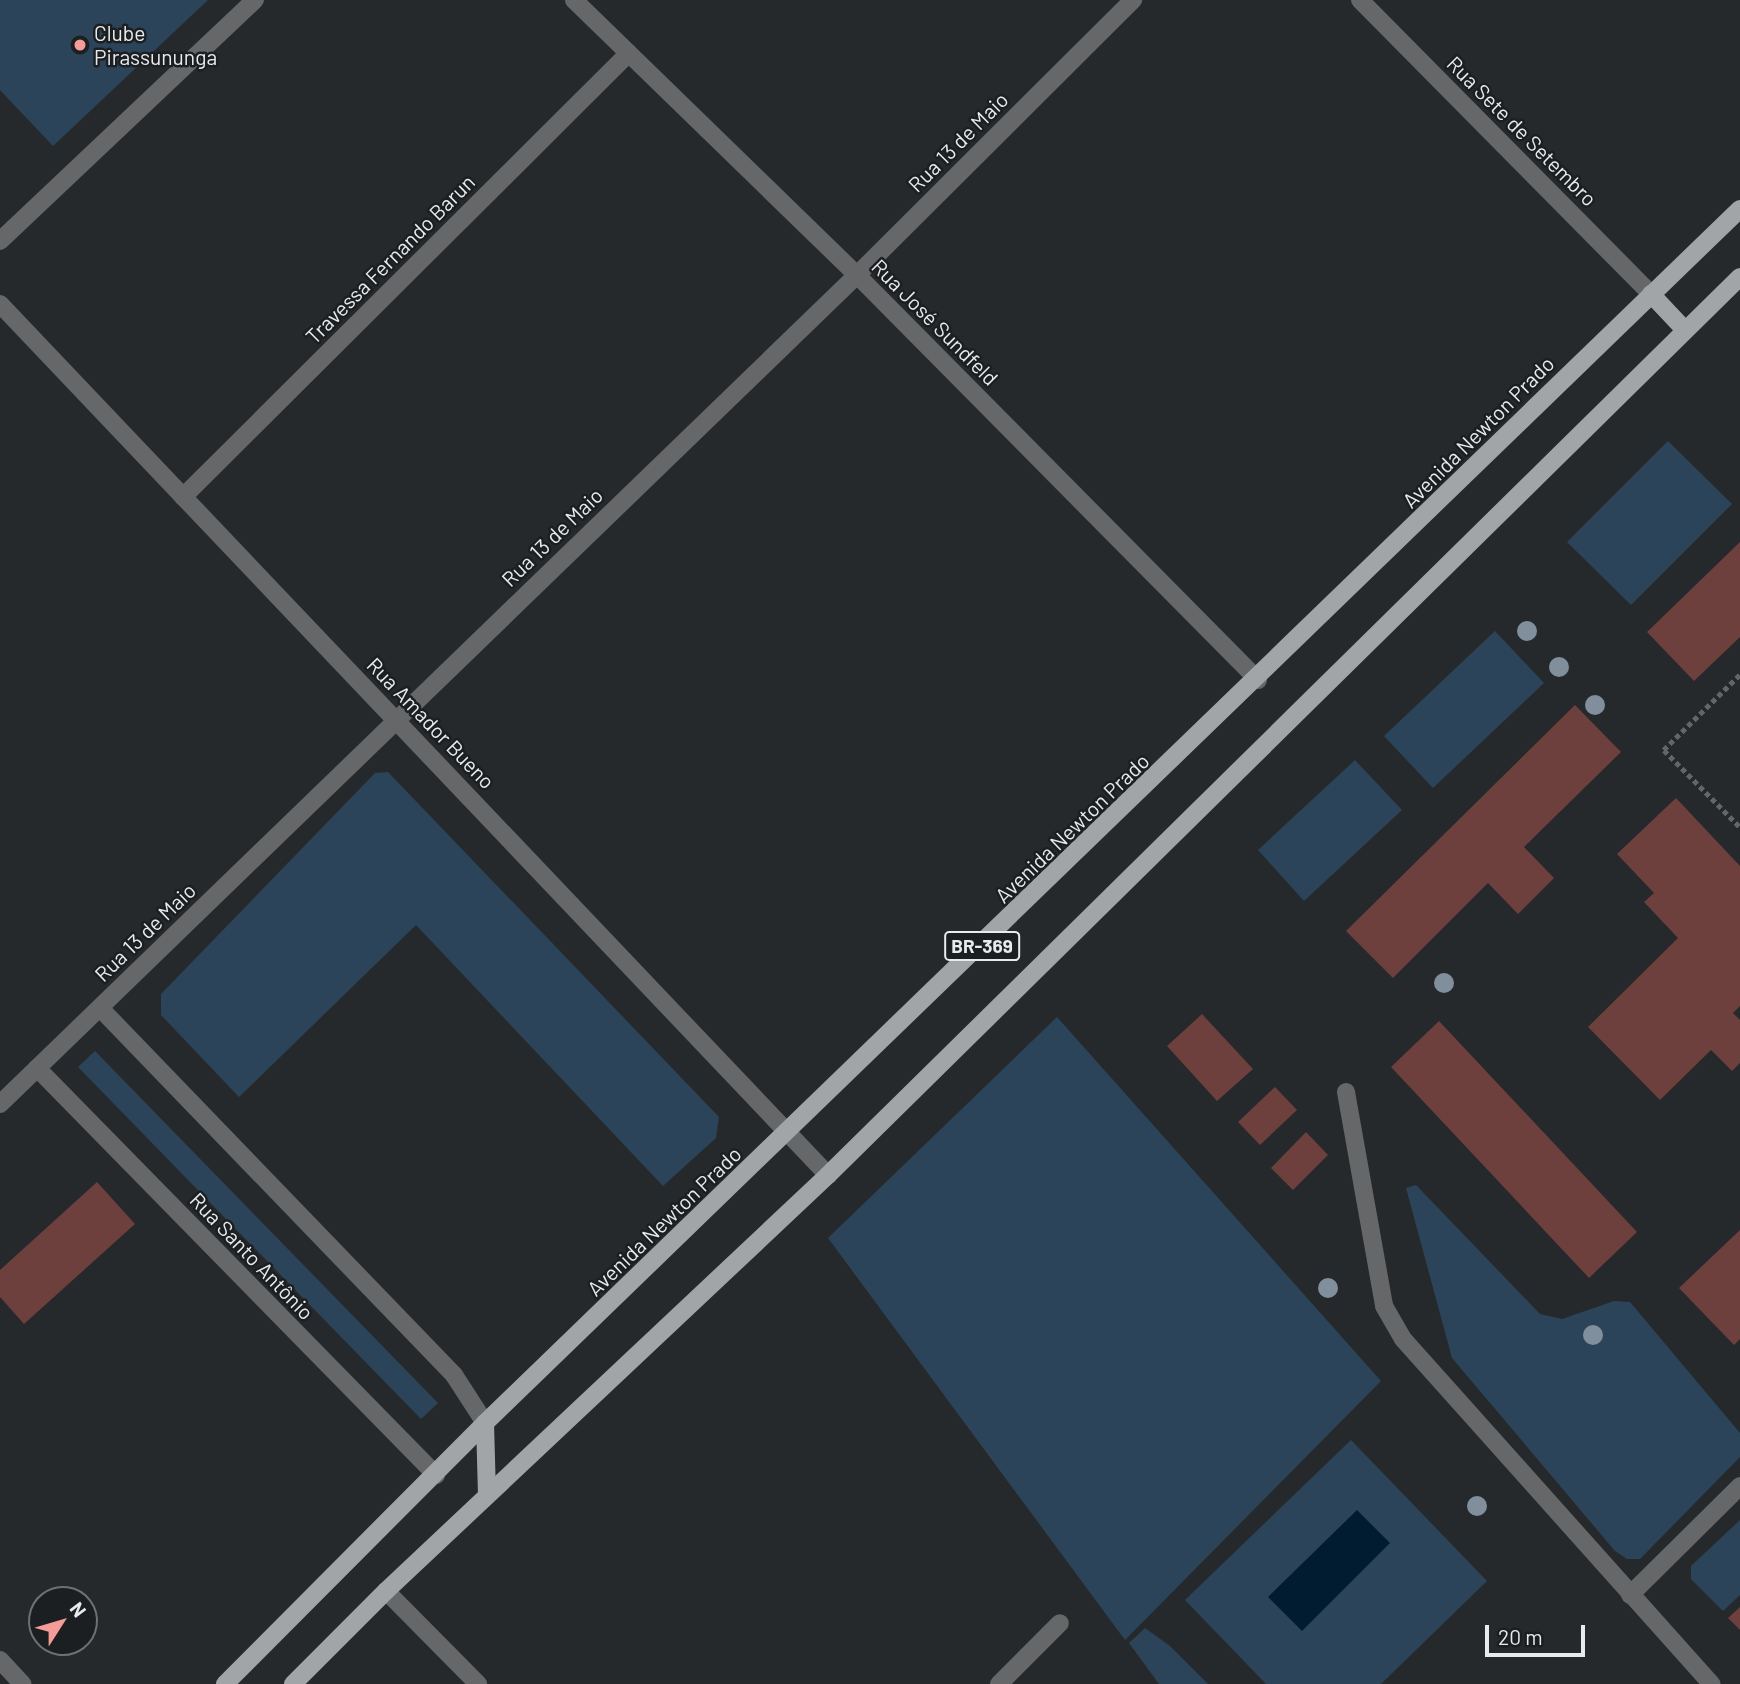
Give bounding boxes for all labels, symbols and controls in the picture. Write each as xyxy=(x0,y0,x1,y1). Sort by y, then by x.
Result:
place label: Clube Pirassununga xyxy=(94,20,217,70)
marker: Clube Pirassununga xyxy=(72,37,88,53)
street label: Rua Sete de Setembro xyxy=(1442,51,1602,211)
street label: Rua 13 de Maio xyxy=(903,87,1013,197)
street label: Travessa Fernando Barun xyxy=(300,169,480,349)
street label: Rua José Sundfeld xyxy=(867,254,1003,390)
street label: Avenida Newton Prado xyxy=(1397,351,1559,513)
street label: Rua 13 de Maio xyxy=(496,483,608,591)
street label: Rua Amador Bueno xyxy=(362,652,500,794)
street label: Avenida Newton Prado xyxy=(990,748,1154,908)
street label: Rua 13 de Maio xyxy=(89,878,201,986)
road number: BR-369 xyxy=(944,930,1020,962)
street label: Avenida Newton Prado xyxy=(582,1141,746,1301)
street label: Rua Santo Antônio xyxy=(185,1187,319,1325)
north arrow xyxy=(28,1586,98,1656)
text: N xyxy=(66,1597,92,1621)
scale bar xyxy=(1488,1610,1588,1654)
text: 20 m xyxy=(1498,1624,1543,1649)

